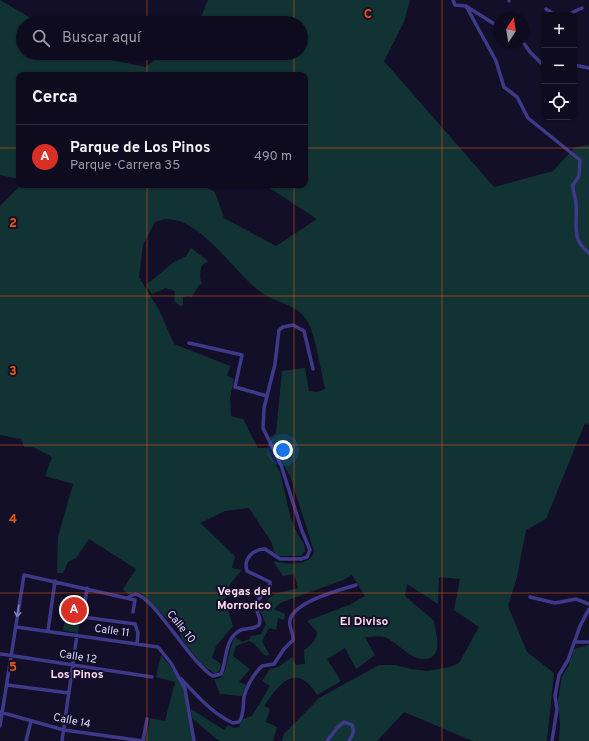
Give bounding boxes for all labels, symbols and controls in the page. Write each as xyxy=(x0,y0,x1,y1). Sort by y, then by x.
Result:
text: C xyxy=(364,7,372,23)
north arrow xyxy=(493,12,529,48)
map controls xyxy=(541,12,577,120)
button: + xyxy=(541,12,577,48)
search box xyxy=(16,16,308,60)
icon: search xyxy=(30,27,52,49)
text: Buscar aquí xyxy=(62,29,141,48)
button: − xyxy=(541,48,577,84)
button: locate xyxy=(541,84,577,120)
text: Cerca xyxy=(32,87,78,109)
text: Parque de Los Pinos xyxy=(70,139,210,158)
text: A xyxy=(40,149,50,165)
text: 490 m xyxy=(254,149,292,165)
text: Parque · Carrera 35 xyxy=(70,158,180,174)
text: 2 xyxy=(9,216,17,232)
text: 3 xyxy=(9,364,17,380)
your location xyxy=(273,440,293,460)
text: 4 xyxy=(9,512,17,528)
district label: Vegas del Morrorico xyxy=(217,584,271,614)
pin: A xyxy=(61,595,87,625)
one-way arrow xyxy=(14,604,22,617)
street label: Calle 10 xyxy=(163,608,199,646)
district label: El Diviso xyxy=(340,614,388,630)
street label: Calle 11 xyxy=(94,622,130,640)
street label: Calle 12 xyxy=(58,647,98,667)
text: 5 xyxy=(9,660,17,676)
district label: Los Pinos xyxy=(50,667,104,683)
street label: Calle 14 xyxy=(52,711,92,732)

